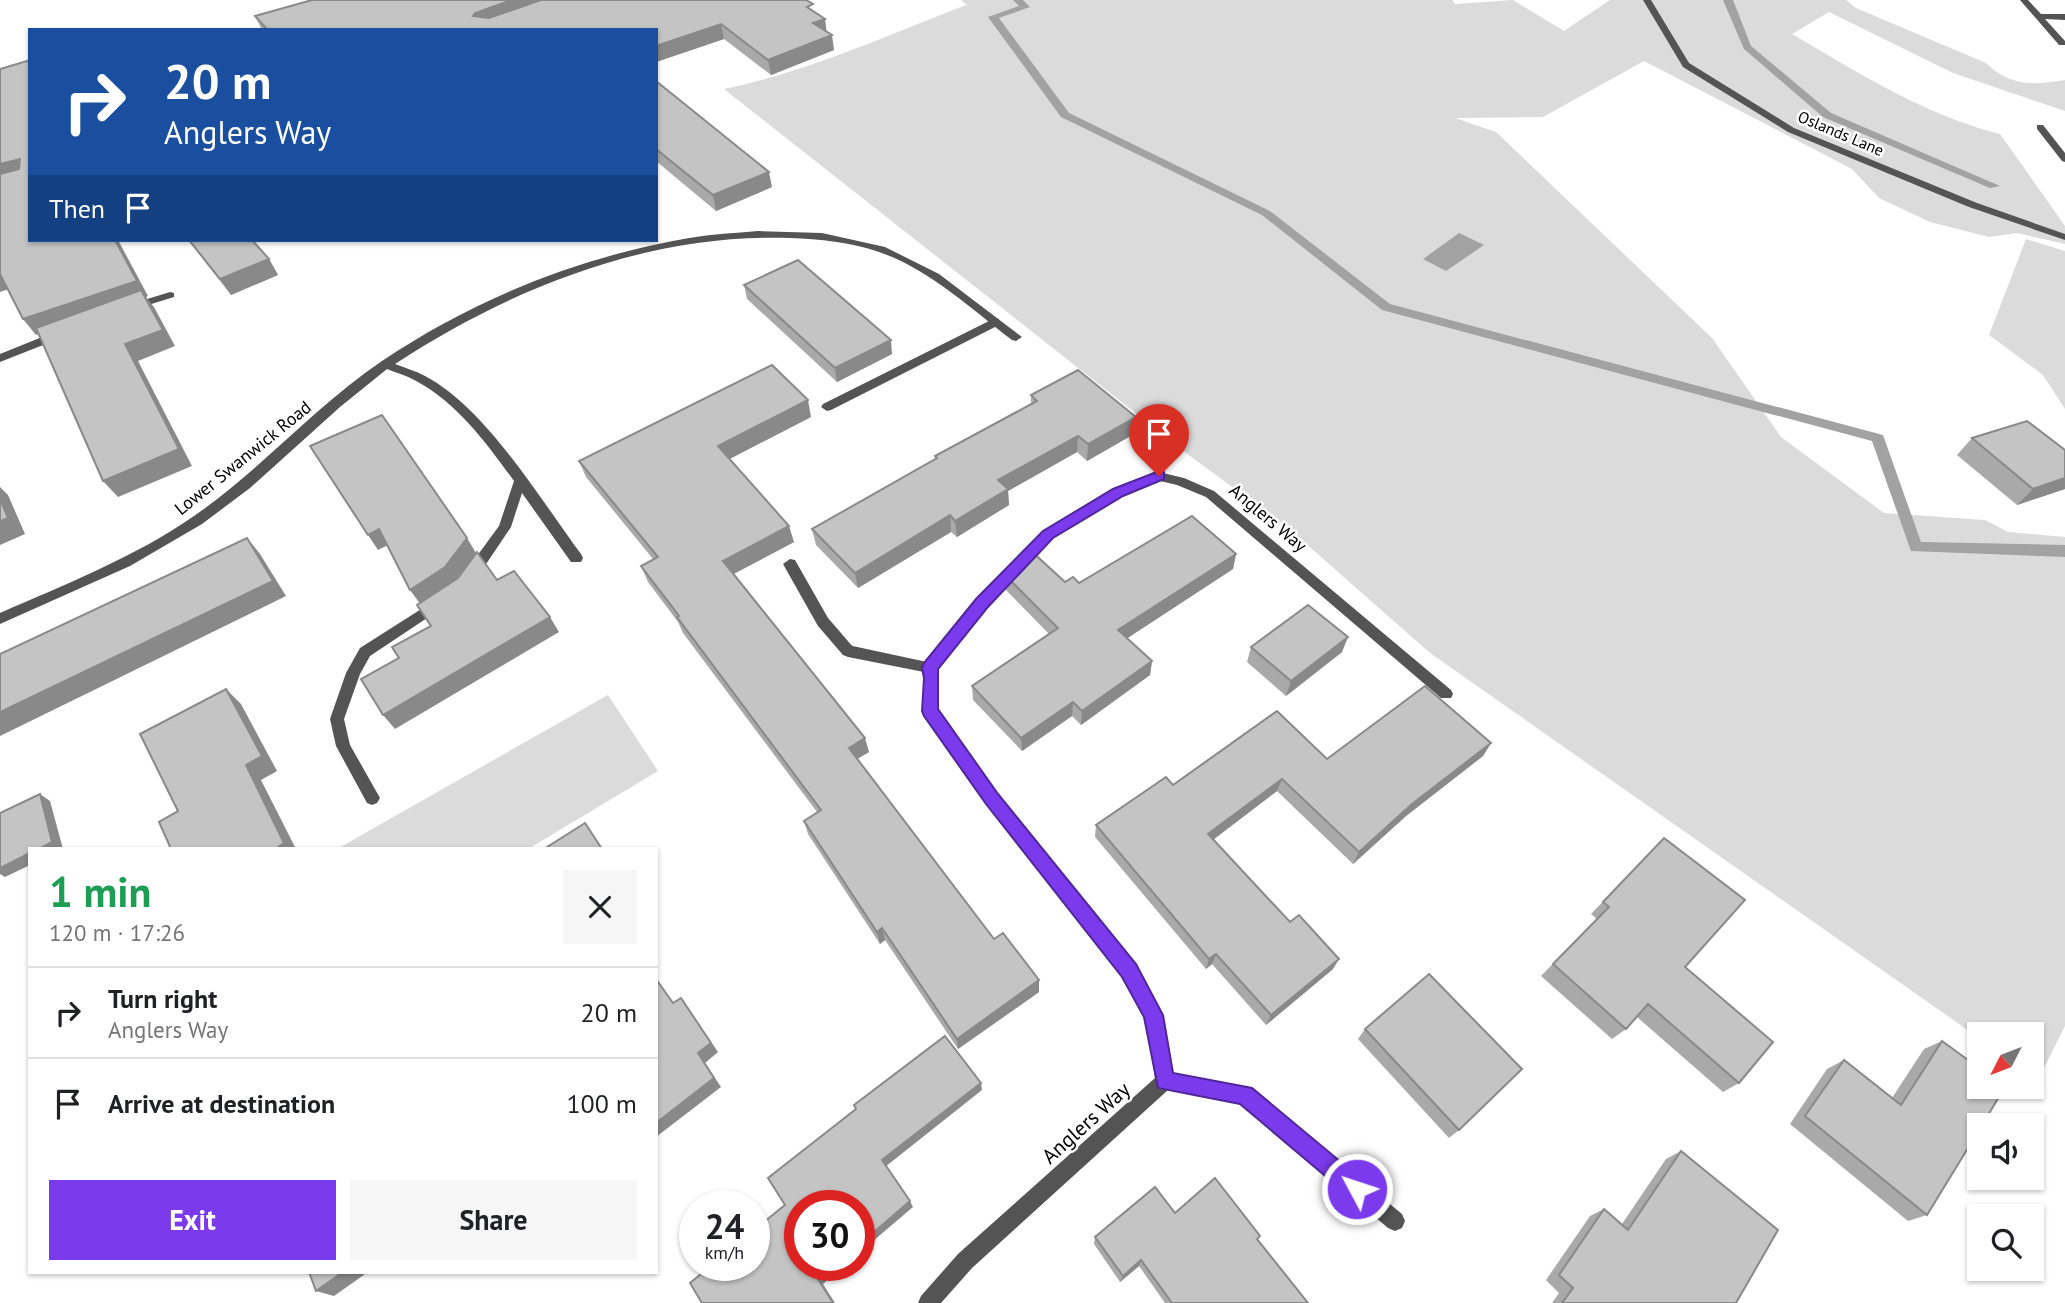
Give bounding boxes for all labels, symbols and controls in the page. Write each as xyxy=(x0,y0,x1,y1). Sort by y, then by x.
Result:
text: 20 m xyxy=(164,49,271,113)
icon: right xyxy=(49,56,140,147)
street label: Oslands Lane xyxy=(1795,106,1887,160)
text: Anglers Way xyxy=(164,111,331,153)
icon: arrive xyxy=(119,189,157,227)
text: Then xyxy=(49,192,105,225)
street label: Lower Swanwick Road xyxy=(170,395,316,520)
pin xyxy=(1129,404,1189,476)
icon: arrive xyxy=(1140,415,1178,453)
street label: Anglers Way xyxy=(1225,479,1312,557)
text: 1 min xyxy=(49,864,151,919)
button: close xyxy=(563,870,637,944)
text: 120 m · 17:26 xyxy=(49,918,185,947)
text: Turn right xyxy=(108,982,217,1015)
icon: right xyxy=(49,994,87,1032)
text: 20 m xyxy=(581,996,637,1029)
text: Anglers Way xyxy=(108,1015,228,1044)
north arrow xyxy=(1967,1022,2044,1099)
map controls xyxy=(1967,1022,2044,1281)
street label: Anglers Way xyxy=(1036,1076,1136,1169)
icon: arrive xyxy=(49,1085,87,1123)
text: Arrive at destination xyxy=(108,1087,335,1120)
text: 100 m xyxy=(566,1087,637,1120)
button: sound xyxy=(1967,1113,2044,1190)
position arrow xyxy=(1320,1152,1394,1226)
button: Exit xyxy=(49,1180,336,1260)
button: Share xyxy=(350,1180,637,1260)
speed limit sign: 30 xyxy=(784,1190,875,1281)
text: 24 xyxy=(705,1203,744,1249)
button: search xyxy=(1967,1204,2044,1281)
text: km/h xyxy=(705,1241,744,1264)

